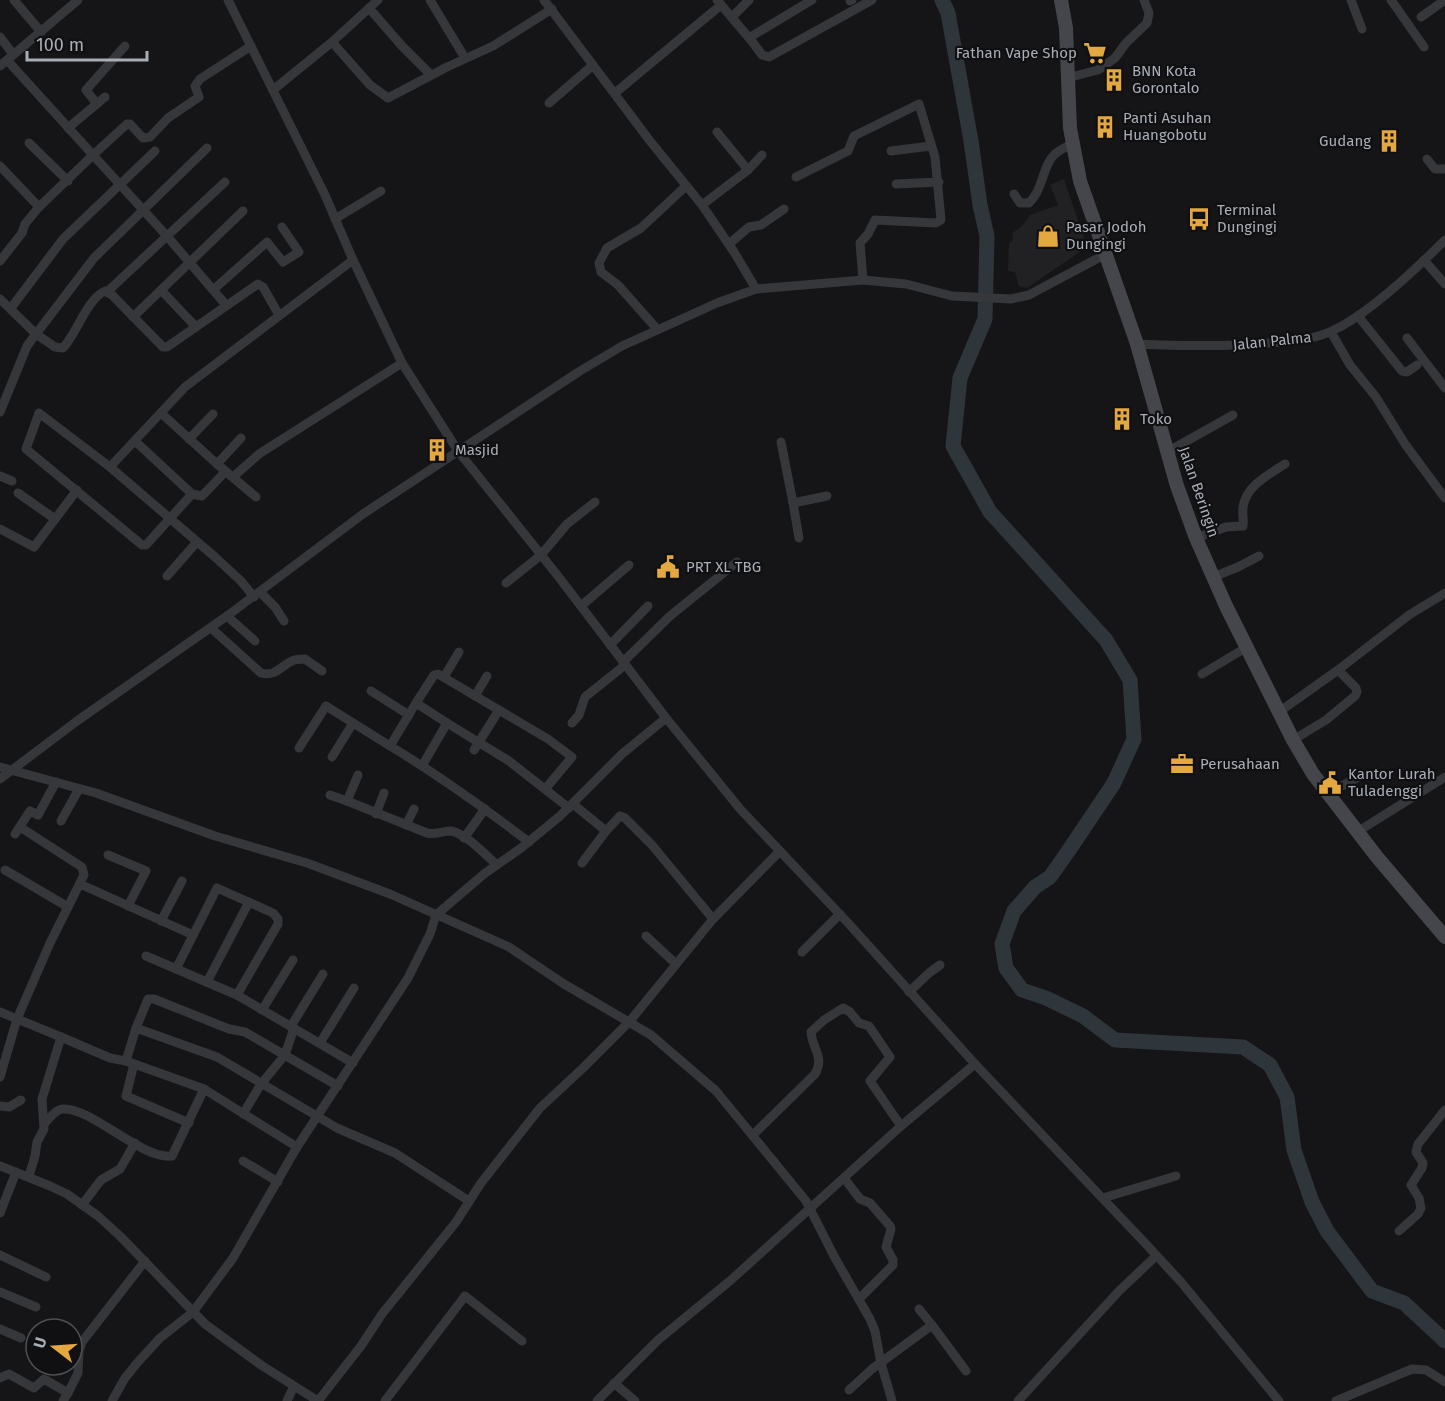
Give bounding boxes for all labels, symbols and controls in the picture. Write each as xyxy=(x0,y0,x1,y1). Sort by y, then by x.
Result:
scale bar xyxy=(27,24,147,62)
text: 100 m xyxy=(36,34,84,56)
supermarket icon: Fathan Vape Shop xyxy=(1082,40,1108,66)
place label: Fathan Vape Shop xyxy=(956,44,1077,62)
place label: BNN Kota Gorontalo xyxy=(1132,62,1200,97)
building icon: BNN Kota Gorontalo xyxy=(1101,67,1127,93)
place label: Panti Asuhan Huangobotu xyxy=(1123,109,1212,144)
building icon: Panti Asuhan Huangobotu xyxy=(1092,114,1118,140)
building icon: Gudang xyxy=(1376,128,1402,154)
place label: Gudang xyxy=(1319,132,1371,150)
place label: Terminal Dungingi xyxy=(1217,201,1277,236)
bus stop icon: Terminal Dungingi xyxy=(1186,206,1212,232)
place label: Pasar Jodoh Dungingi xyxy=(1066,218,1147,253)
shop icon: Pasar Jodoh Dungingi xyxy=(1035,223,1061,249)
street label: Jalan Palma xyxy=(1232,328,1312,354)
building icon: Toko xyxy=(1109,406,1135,432)
place label: Toko xyxy=(1140,410,1172,428)
building icon: Masjid xyxy=(424,437,450,463)
place label: Masjid xyxy=(455,441,499,459)
street label: Jalan Beringin xyxy=(1175,444,1223,540)
public building icon: PRT XL TBG xyxy=(655,554,681,580)
place label: PRT XL TBG xyxy=(686,558,761,576)
office icon: Perusahaan xyxy=(1169,751,1195,777)
place label: Perusahaan xyxy=(1200,755,1280,773)
place label: Kantor Lurah Tuladenggi xyxy=(1348,765,1436,800)
public building icon: Kantor Lurah Tuladenggi xyxy=(1317,770,1343,796)
north arrow xyxy=(24,1317,84,1377)
text: U xyxy=(30,1335,51,1351)

